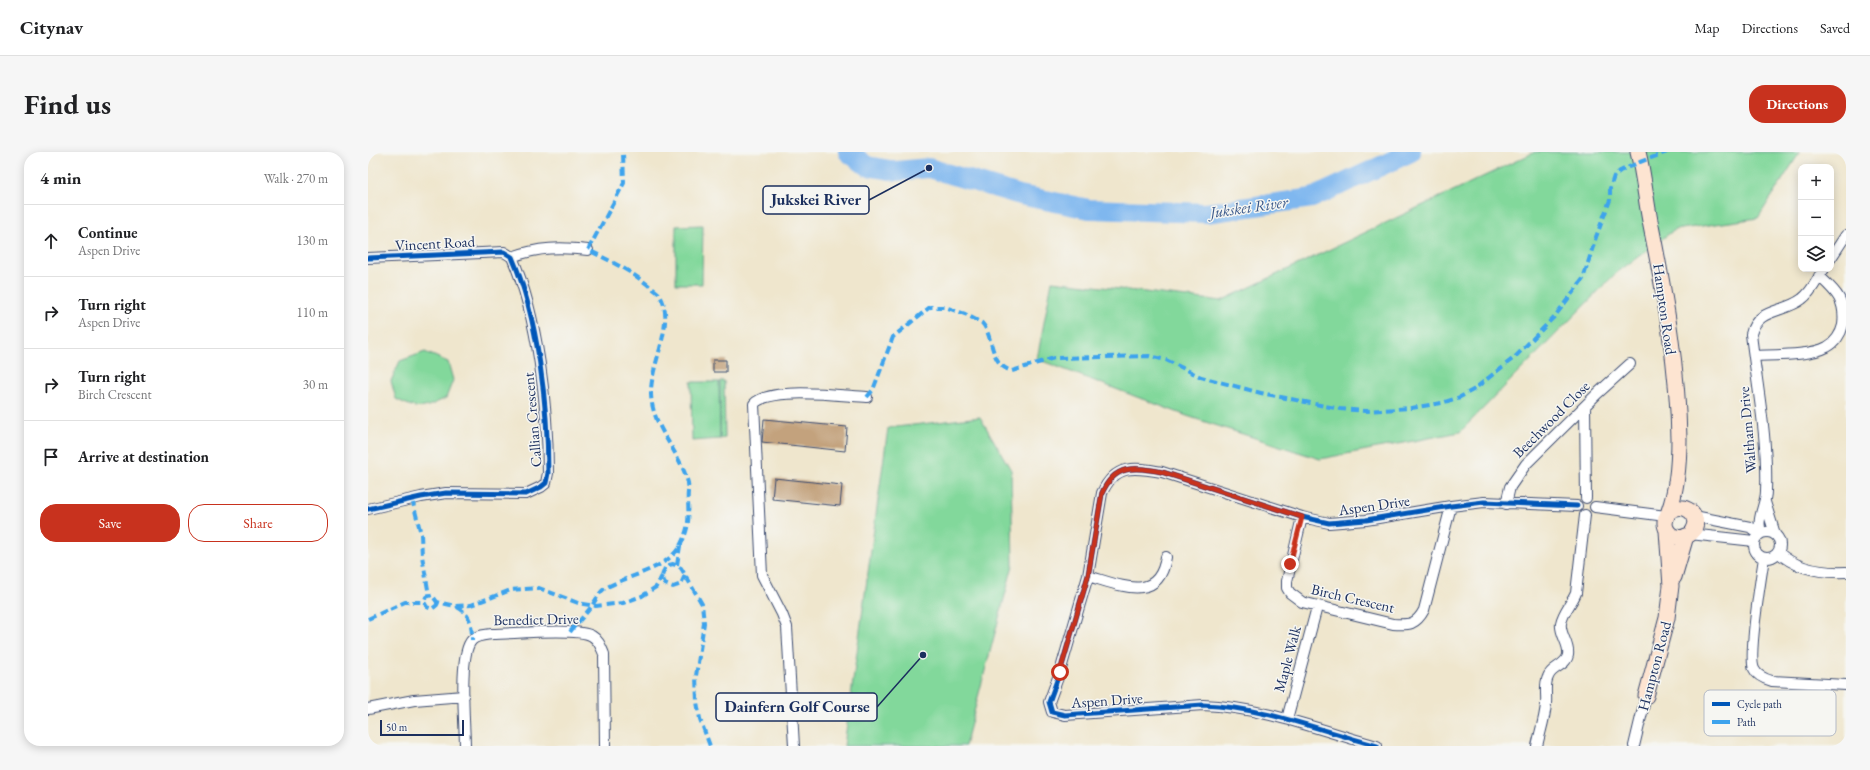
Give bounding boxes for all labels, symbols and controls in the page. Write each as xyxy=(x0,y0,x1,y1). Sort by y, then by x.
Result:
text: Citynav xyxy=(20,15,83,40)
text: Map xyxy=(1694,19,1720,37)
text: Directions xyxy=(1742,19,1798,37)
text: Saved xyxy=(1820,19,1850,37)
button: Directions xyxy=(1749,85,1846,123)
text: Find us xyxy=(24,86,111,122)
map controls xyxy=(1798,164,1834,272)
button: + xyxy=(1798,164,1834,200)
text: 4 min xyxy=(40,167,81,189)
text: Walk · 270 m xyxy=(264,170,328,187)
callout: Jukskei River xyxy=(763,186,869,214)
text: Jukskei River xyxy=(769,189,861,210)
water label: Jukskei River xyxy=(1206,191,1290,223)
button: − xyxy=(1798,200,1834,236)
text: Continue xyxy=(78,223,138,242)
icon: ahead xyxy=(40,230,62,252)
street label: Vincent Road xyxy=(395,231,476,255)
text: 130 m xyxy=(297,232,328,249)
button: layers xyxy=(1798,236,1834,272)
text: Aspen Drive xyxy=(78,242,140,259)
street label: Hampton Road xyxy=(1649,262,1681,356)
text: Turn right xyxy=(78,295,146,314)
icon: right xyxy=(40,302,62,324)
text: 110 m xyxy=(297,304,328,321)
text: Aspen Drive xyxy=(78,314,140,331)
text: Turn right xyxy=(78,367,146,386)
street label: Callian Crescent xyxy=(518,372,546,468)
icon: right xyxy=(40,374,62,396)
text: 30 m xyxy=(303,376,328,393)
street label: Beechwood Close xyxy=(1508,376,1594,462)
text: Birch Crescent xyxy=(78,386,152,403)
street label: Waltham Drive xyxy=(1734,386,1760,474)
icon: arrive xyxy=(40,446,62,468)
text: Arrive at destination xyxy=(78,447,209,466)
street label: Aspen Drive xyxy=(1336,491,1411,520)
button: Save xyxy=(40,504,180,542)
button: Share xyxy=(188,504,328,542)
route end xyxy=(1281,555,1299,573)
street label: Birch Crescent xyxy=(1309,579,1397,617)
street label: Benedict Drive xyxy=(493,609,579,629)
street label: Hampton Road xyxy=(1633,619,1675,713)
street label: Maple Walk xyxy=(1269,623,1305,694)
route start xyxy=(1051,663,1069,681)
street label: Aspen Drive xyxy=(1070,688,1144,712)
legend xyxy=(1704,690,1836,736)
callout: Dainfern Golf Course xyxy=(716,693,877,721)
text: Dainfern Golf Course xyxy=(724,696,870,717)
text: Cycle path xyxy=(1737,697,1782,711)
text: Path xyxy=(1737,715,1756,729)
scale bar xyxy=(380,718,464,737)
text: 50 m xyxy=(386,720,407,734)

